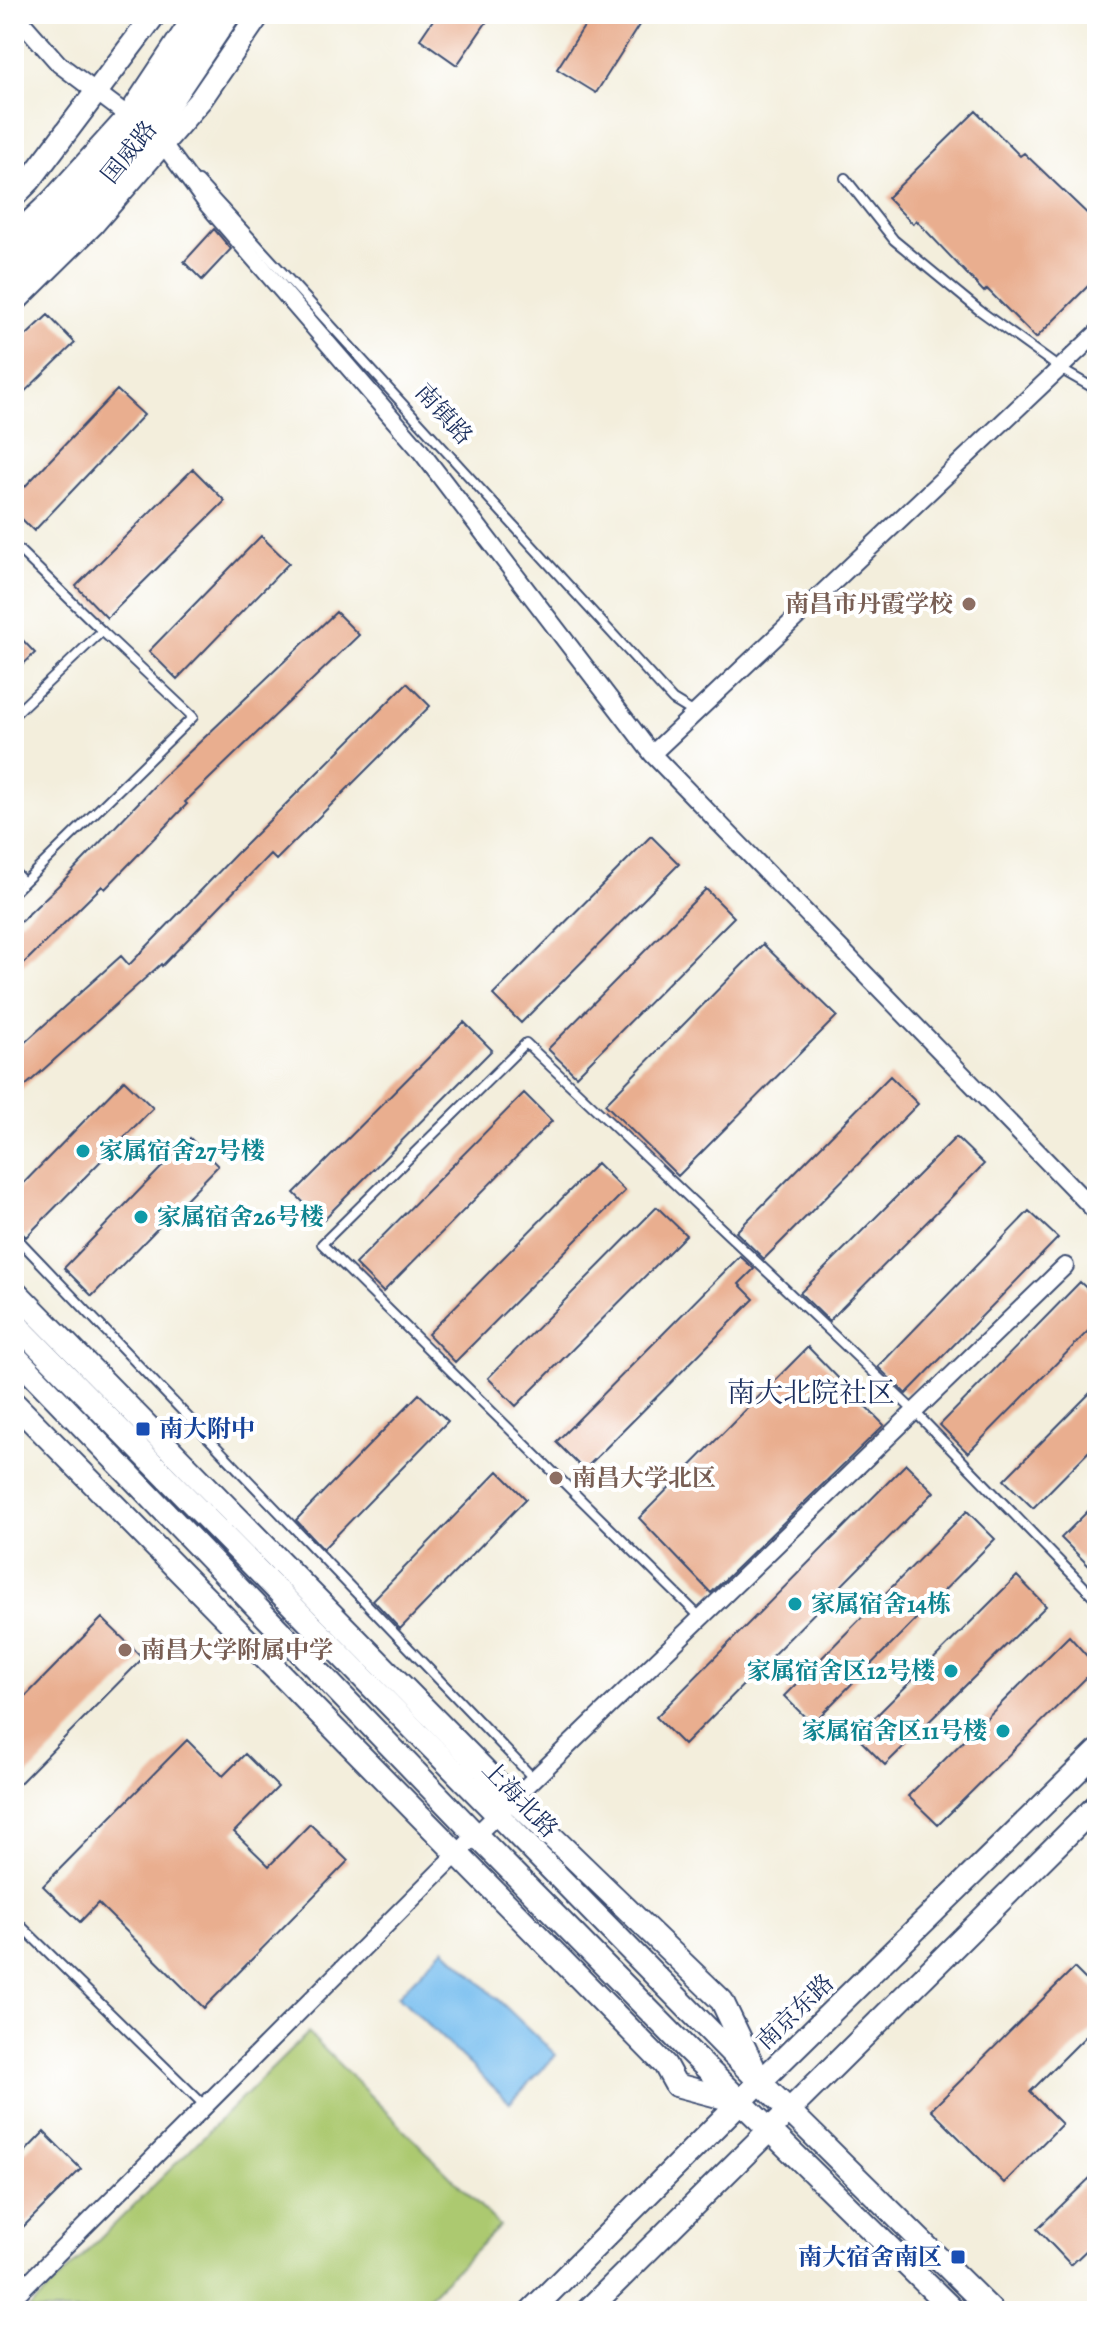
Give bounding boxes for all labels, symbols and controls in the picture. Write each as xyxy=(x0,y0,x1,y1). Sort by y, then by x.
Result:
street label: 国威路 xyxy=(94,114,164,190)
street label: 南镇路 xyxy=(408,377,480,451)
place label: 南昌市丹霞学校 xyxy=(785,588,953,620)
marker: 南昌市丹霞学校 xyxy=(960,595,978,613)
place label: 家属宿舍27号楼 xyxy=(99,1135,265,1167)
marker: 家属宿舍27号楼 xyxy=(74,1142,92,1160)
place label: 家属宿舍26号楼 xyxy=(157,1201,324,1233)
marker: 家属宿舍26号楼 xyxy=(132,1208,150,1226)
district label: 南大北院社区 xyxy=(727,1374,895,1412)
place label: 南大附中 xyxy=(159,1413,255,1445)
marker: 南大附中 xyxy=(134,1420,152,1438)
place label: 南昌大学北区 xyxy=(572,1462,716,1494)
marker: 南昌大学北区 xyxy=(547,1469,565,1487)
place label: 家属宿舍14栋 xyxy=(811,1588,951,1620)
marker: 家属宿舍14栋 xyxy=(786,1595,804,1613)
place label: 南昌大学附属中学 xyxy=(141,1634,333,1666)
marker: 南昌大学附属中学 xyxy=(116,1641,134,1659)
place label: 家属宿舍区12号楼 xyxy=(747,1655,935,1687)
marker: 家属宿舍区12号楼 xyxy=(942,1662,960,1680)
place label: 家属宿舍区11号楼 xyxy=(802,1715,987,1747)
marker: 家属宿舍区11号楼 xyxy=(994,1722,1012,1740)
street label: 上海北路 xyxy=(475,1753,565,1845)
street label: 南京东路 xyxy=(749,1967,841,2057)
place label: 南大宿舍南区 xyxy=(798,2241,942,2273)
marker: 南大宿舍南区 xyxy=(949,2248,967,2266)

